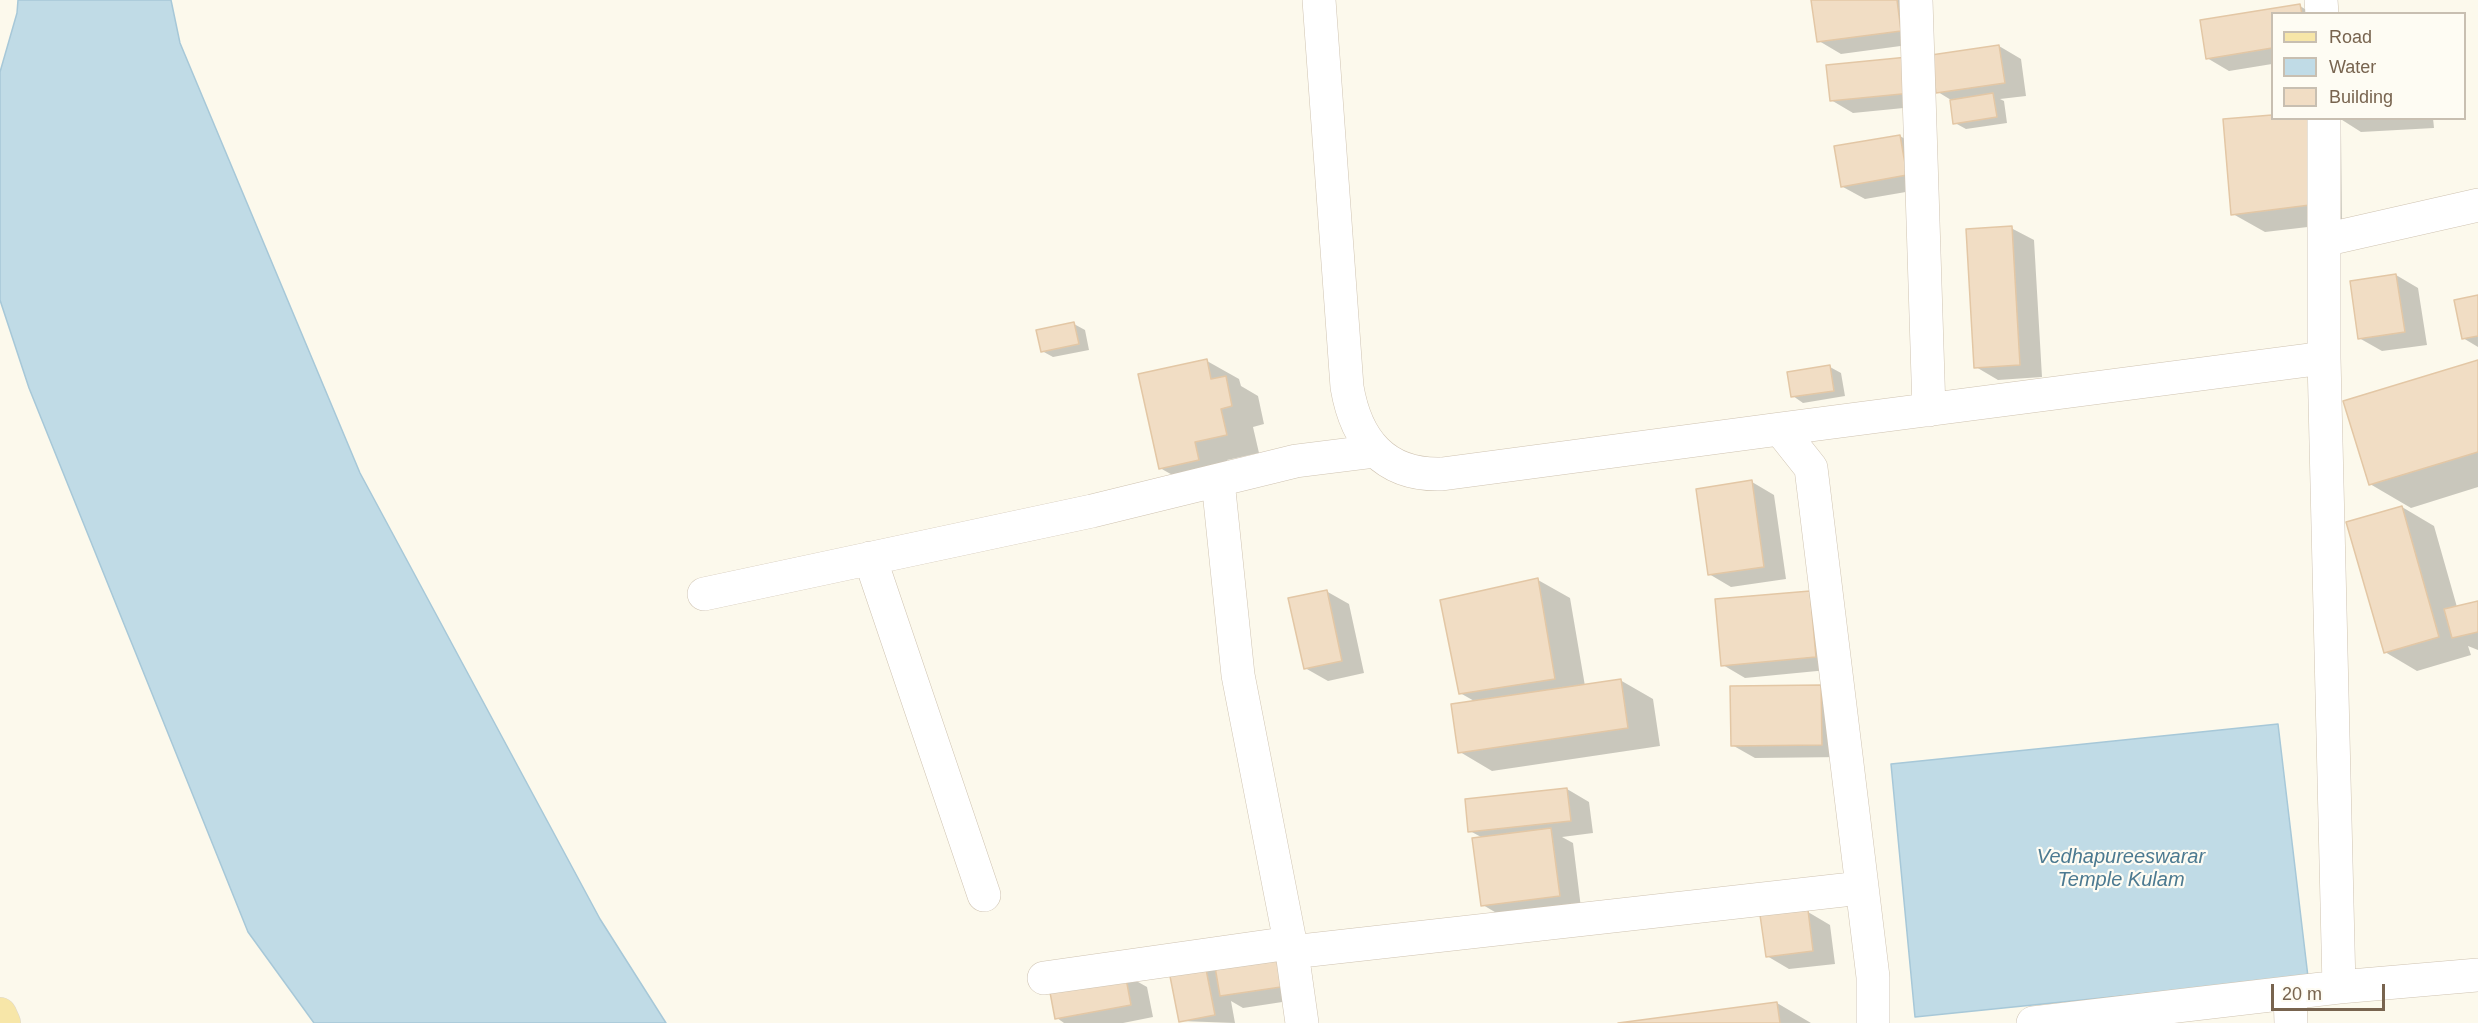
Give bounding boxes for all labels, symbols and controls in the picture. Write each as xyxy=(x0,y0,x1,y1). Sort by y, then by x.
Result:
legend xyxy=(2271,12,2466,120)
text: Road xyxy=(2329,27,2372,47)
text: Water xyxy=(2329,57,2376,77)
text: Building xyxy=(2329,87,2393,107)
water label: Vedhapureeswarar Temple Kulam xyxy=(2037,845,2205,892)
scale bar xyxy=(2274,972,2388,1010)
text: 20 m xyxy=(2282,984,2322,1004)

